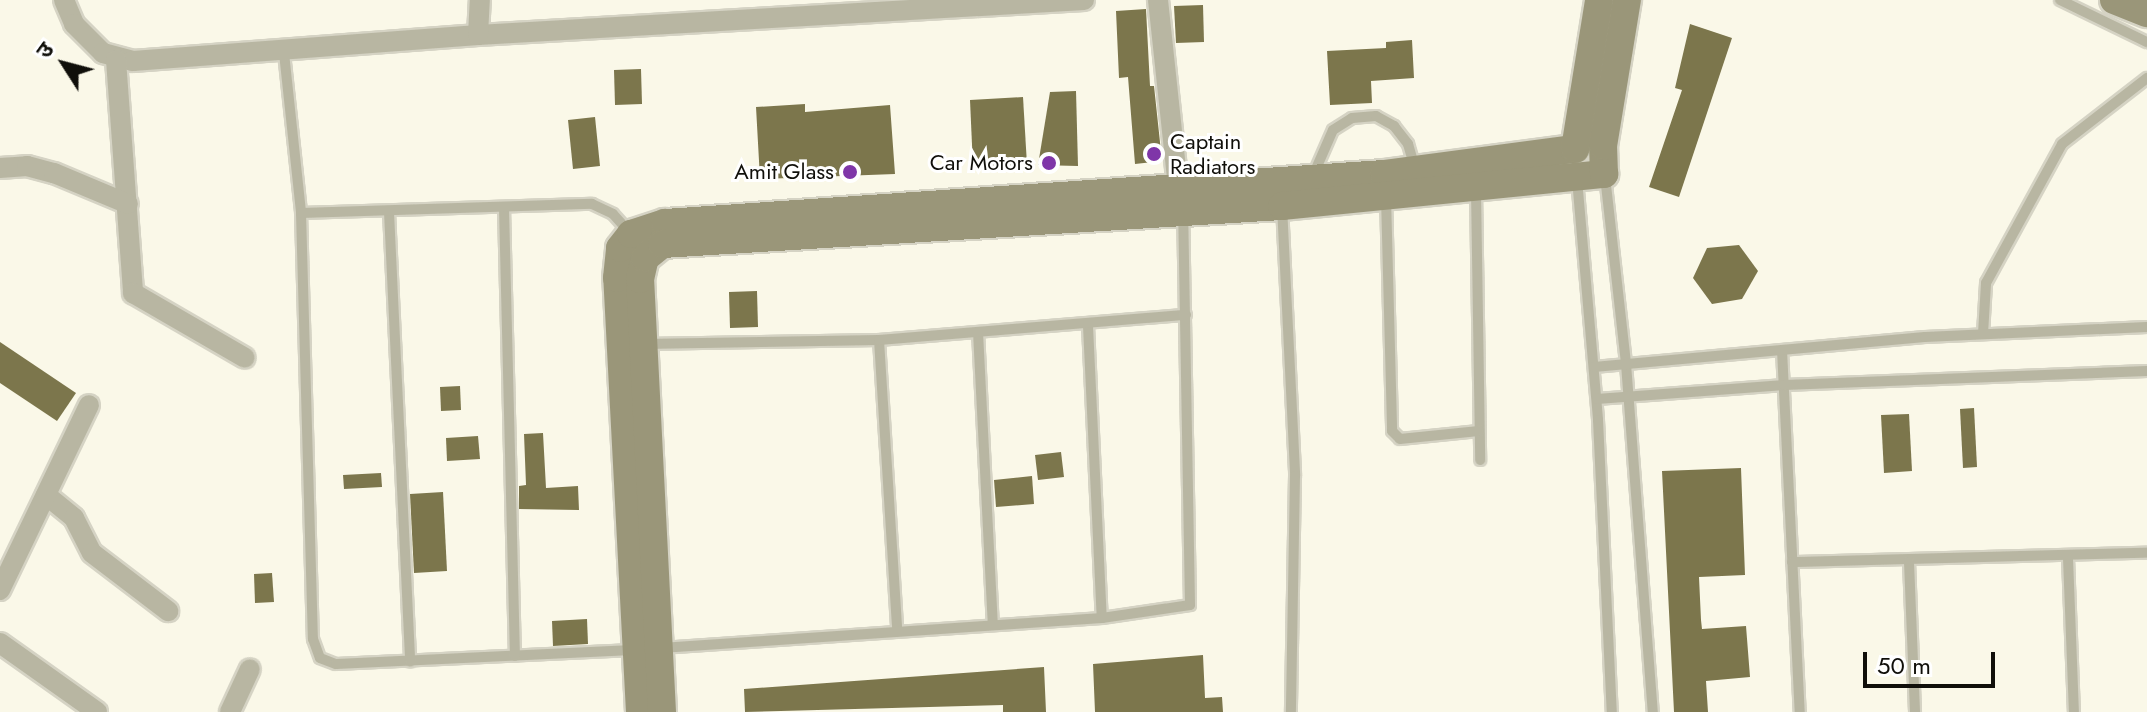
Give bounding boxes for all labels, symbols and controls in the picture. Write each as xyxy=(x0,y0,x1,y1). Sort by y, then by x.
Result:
north arrow xyxy=(24,24,104,104)
text: उ xyxy=(28,35,61,65)
place label: Captain Radiators xyxy=(1170,128,1255,180)
marker: Captain Radiators xyxy=(1145,145,1163,163)
place label: Car Motors xyxy=(930,150,1033,176)
marker: Car Motors xyxy=(1040,154,1058,172)
place label: Amit Glass xyxy=(734,159,834,185)
marker: Amit Glass xyxy=(841,163,859,181)
scale bar xyxy=(1867,636,1999,686)
text: 50 m xyxy=(1877,648,1931,683)

